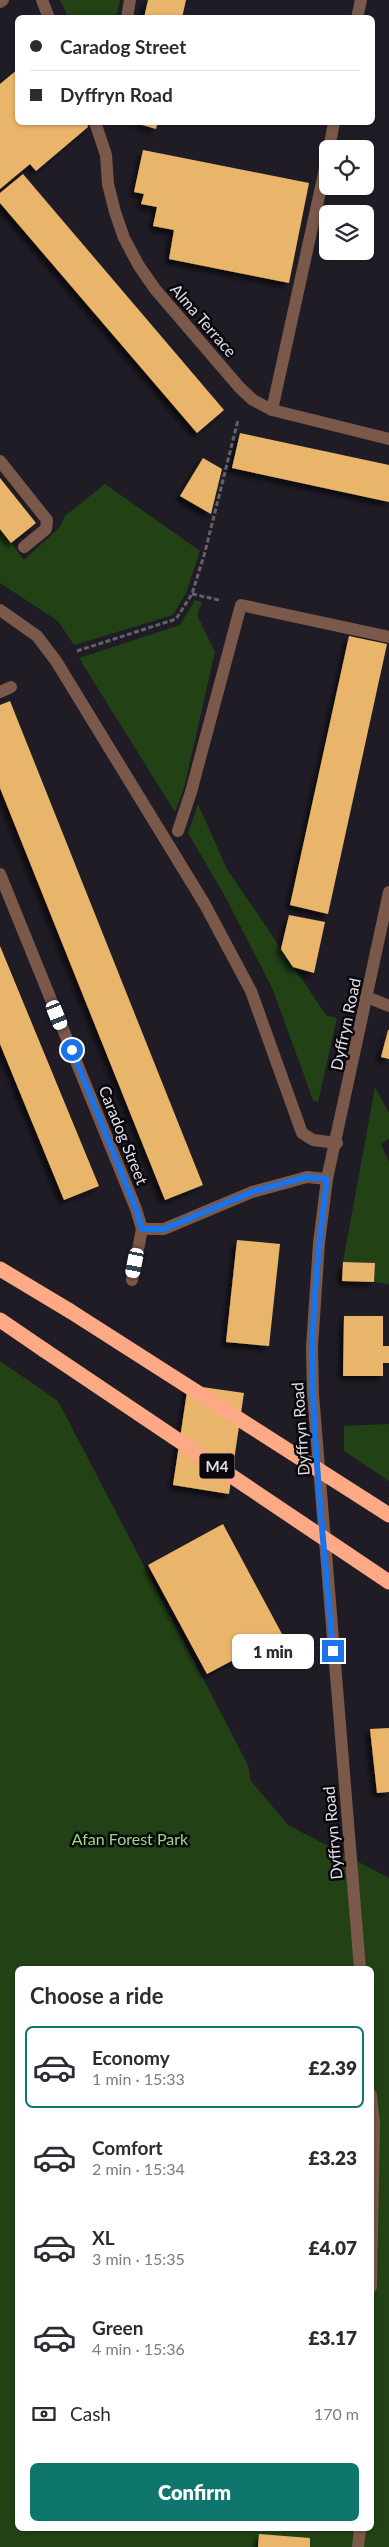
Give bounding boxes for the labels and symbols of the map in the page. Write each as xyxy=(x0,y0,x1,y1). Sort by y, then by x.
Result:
street label: Alma Terrace xyxy=(167,280,241,360)
street label: Dyffryn Road xyxy=(326,976,364,1072)
car xyxy=(44,998,69,1032)
route start xyxy=(61,1039,83,1061)
street label: Caradog Street xyxy=(96,1083,153,1187)
car xyxy=(124,1247,145,1279)
street label: Dyffryn Road xyxy=(287,1382,313,1476)
road number: M4 xyxy=(200,1454,234,1478)
callout: 1 min xyxy=(233,1634,316,1668)
route end xyxy=(322,1640,344,1662)
street label: Dyffryn Road xyxy=(318,1786,346,1880)
park label: Afan Forest Park xyxy=(72,1829,189,1848)

